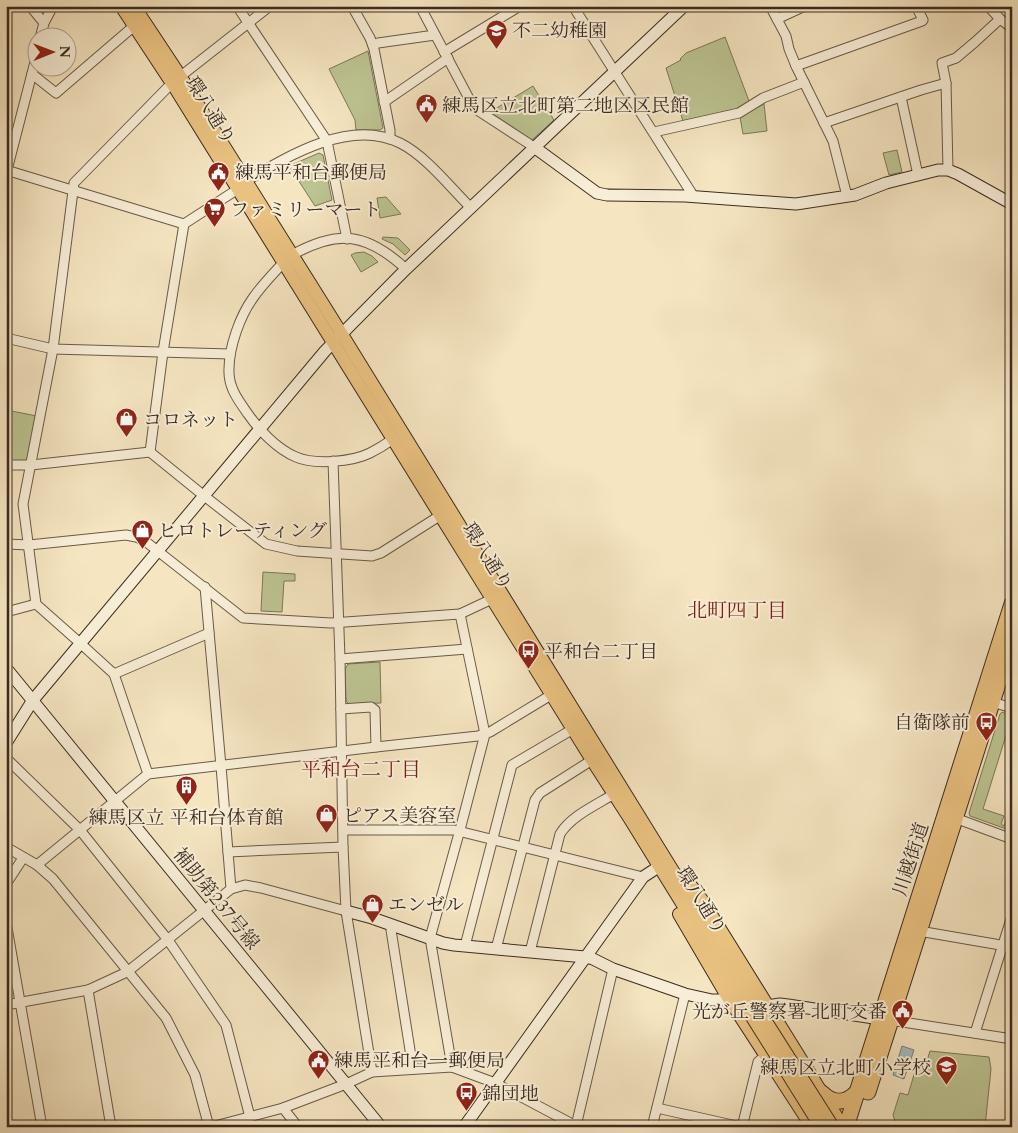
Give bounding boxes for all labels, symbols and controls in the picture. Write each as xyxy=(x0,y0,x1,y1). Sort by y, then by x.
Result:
school or university icon: 不二幼稚園 xyxy=(484,18,508,49)
place label: 不二幼稚園 xyxy=(512,18,607,44)
north arrow xyxy=(28,28,78,78)
text: N xyxy=(55,46,74,58)
street label: 環八通り xyxy=(179,71,241,150)
public building icon: 練馬区立北町第二地区区民館 xyxy=(414,93,438,124)
place label: 練馬区立北町第二地区区民館 xyxy=(442,93,689,119)
public building icon: 練馬平和台郵便局 xyxy=(207,160,231,191)
place label: 練馬平和台郵便局 xyxy=(235,160,387,186)
supermarket icon: ファミリーマート xyxy=(202,197,226,228)
place label: ファミリーマート xyxy=(230,197,382,223)
shop icon: コロネット xyxy=(115,407,139,438)
place label: コロネット xyxy=(143,407,238,433)
street label: 環八通り xyxy=(456,517,518,596)
shop icon: ヒロトレーティング xyxy=(130,518,154,549)
place label: ヒロトレーティング xyxy=(158,518,327,544)
district label: 北町四丁目 xyxy=(687,597,787,624)
bus stop icon: 平和台二丁目 xyxy=(516,639,540,670)
place label: 平和台二丁目 xyxy=(544,639,658,665)
place label: 自衛隊前 xyxy=(894,710,970,736)
bus stop icon: 自衛隊前 xyxy=(974,710,998,741)
district label: 平和台二丁目 xyxy=(301,756,421,783)
building icon: 練馬区立 平和台体育館 xyxy=(174,774,198,805)
shop icon: ピアス美容室 xyxy=(315,803,339,834)
place label: ピアス美容室 xyxy=(343,803,456,829)
place label: 練馬区立 平和台体育館 xyxy=(88,805,284,831)
street label: 川越街道 xyxy=(887,819,935,899)
street label: 補助第237号線 xyxy=(167,842,265,955)
street label: 環八通り xyxy=(670,861,732,940)
shop icon: エンゼル xyxy=(360,892,384,923)
place label: エンゼル xyxy=(388,892,464,918)
place label: 光が丘警察署 北町交番 xyxy=(692,999,887,1025)
public building icon: 光が丘警察署 北町交番 xyxy=(891,999,915,1030)
public building icon: 練馬平和台一郵便局 xyxy=(306,1048,330,1079)
place label: 練馬平和台一郵便局 xyxy=(334,1048,505,1074)
place label: 練馬区立北町小学校 xyxy=(760,1055,931,1081)
school or university icon: 練馬区立北町小学校 xyxy=(935,1055,959,1086)
bus stop icon: 錦団地 xyxy=(454,1081,478,1112)
place label: 錦団地 xyxy=(482,1081,539,1107)

